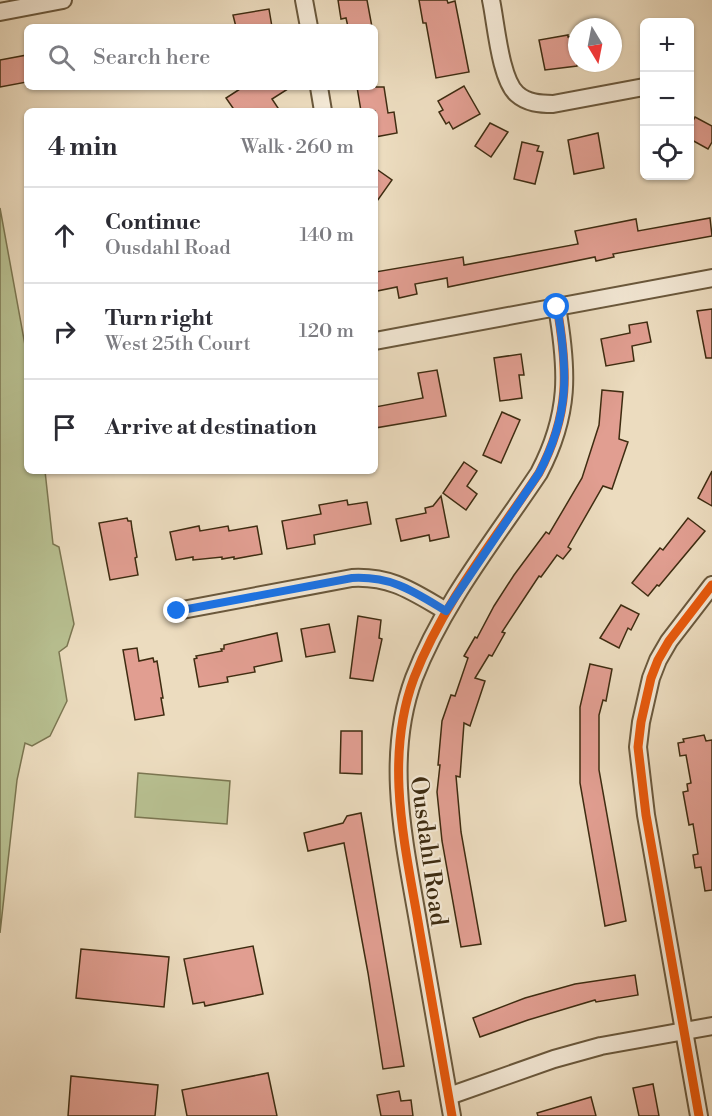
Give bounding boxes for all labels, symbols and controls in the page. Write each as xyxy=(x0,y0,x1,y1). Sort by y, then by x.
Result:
north arrow xyxy=(568,18,622,72)
map controls xyxy=(640,18,694,180)
button: + xyxy=(640,18,694,72)
search box xyxy=(24,24,378,90)
icon: search xyxy=(45,41,78,74)
text: Search here xyxy=(93,44,210,71)
button: − xyxy=(640,72,694,126)
button: locate xyxy=(640,126,694,180)
text: 4 min xyxy=(48,131,118,163)
text: Walk · 260 m xyxy=(241,135,354,160)
text: Continue xyxy=(105,209,201,236)
icon: ahead xyxy=(48,219,81,252)
text: 140 m xyxy=(299,223,354,248)
text: Ousdahl Road xyxy=(105,236,231,261)
route start xyxy=(543,293,569,319)
text: Turn right xyxy=(105,305,213,332)
icon: right xyxy=(48,315,81,348)
text: 120 m xyxy=(299,319,354,344)
text: West 25th Court xyxy=(105,332,251,357)
icon: arrive xyxy=(48,411,81,444)
text: Arrive at destination xyxy=(105,414,317,441)
route end xyxy=(163,597,189,623)
street label: Ousdahl Road xyxy=(403,774,453,928)

